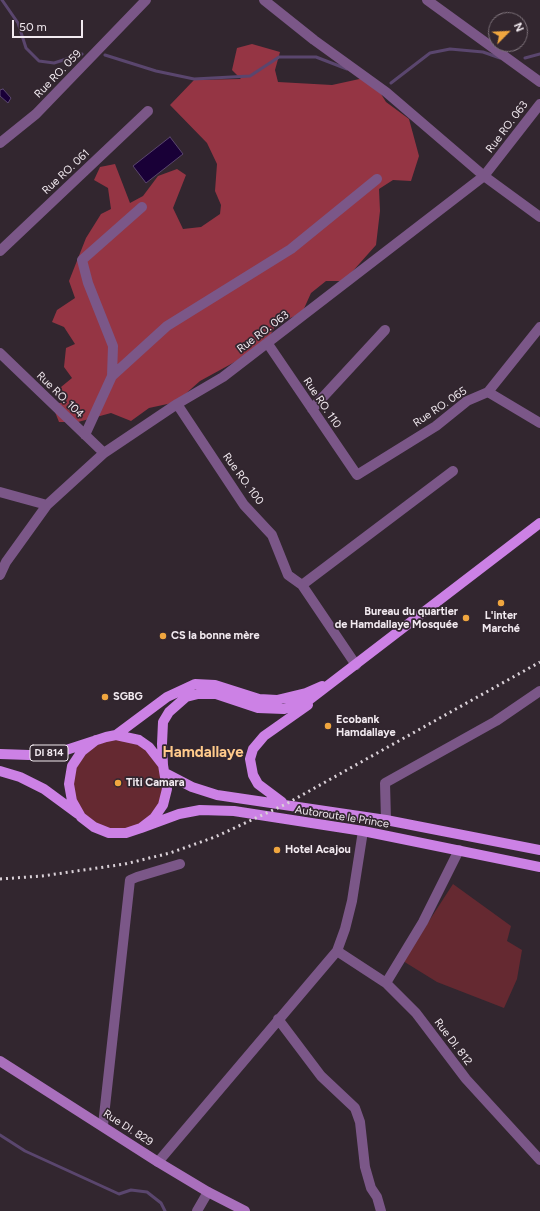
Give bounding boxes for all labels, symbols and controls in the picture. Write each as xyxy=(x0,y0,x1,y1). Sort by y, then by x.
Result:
scale bar xyxy=(14,12,85,38)
north arrow xyxy=(488,12,528,52)
text: 50 m xyxy=(19,20,47,34)
text: N xyxy=(511,21,526,34)
street label: Rue RO. 059 xyxy=(32,47,84,101)
street label: Rue RO. 063 xyxy=(483,98,531,156)
street label: Rue RO. 061 xyxy=(40,147,92,197)
street label: Rue RO. 063 xyxy=(234,308,292,356)
street label: Rue RO. 104 xyxy=(34,369,86,421)
street label: Rue RO. 110 xyxy=(300,375,344,431)
street label: Rue RO. 065 xyxy=(411,384,469,430)
street label: Rue RO. 100 xyxy=(220,451,266,507)
marker: L'inter Marché xyxy=(496,598,506,608)
place label: Bureau du quartier de Hamdallaye Mosquée xyxy=(335,605,458,631)
place label: L'inter Marché xyxy=(482,609,520,635)
marker: Bureau du quartier de Hamdallaye Mosquée xyxy=(461,613,471,623)
place label: CS la bonne mère xyxy=(171,629,260,643)
marker: CS la bonne mère xyxy=(158,631,168,641)
place label: SGBG xyxy=(113,690,143,704)
marker: SGBG xyxy=(100,692,110,702)
place label: Ecobank Hamdallaye xyxy=(336,713,395,739)
marker: Ecobank Hamdallaye xyxy=(323,721,333,731)
district label: Hamdallaye xyxy=(162,744,244,762)
road number: DI 814 xyxy=(30,745,68,761)
place label: Titi Camara xyxy=(126,776,185,790)
marker: Titi Camara xyxy=(113,778,123,788)
street label: Autoroute le Prince xyxy=(294,803,390,831)
place label: Hotel Acajou xyxy=(285,843,351,857)
marker: Hotel Acajou xyxy=(272,845,282,855)
street label: Rue DI. 812 xyxy=(431,1016,475,1068)
street label: Rue DI. 829 xyxy=(101,1107,155,1149)

